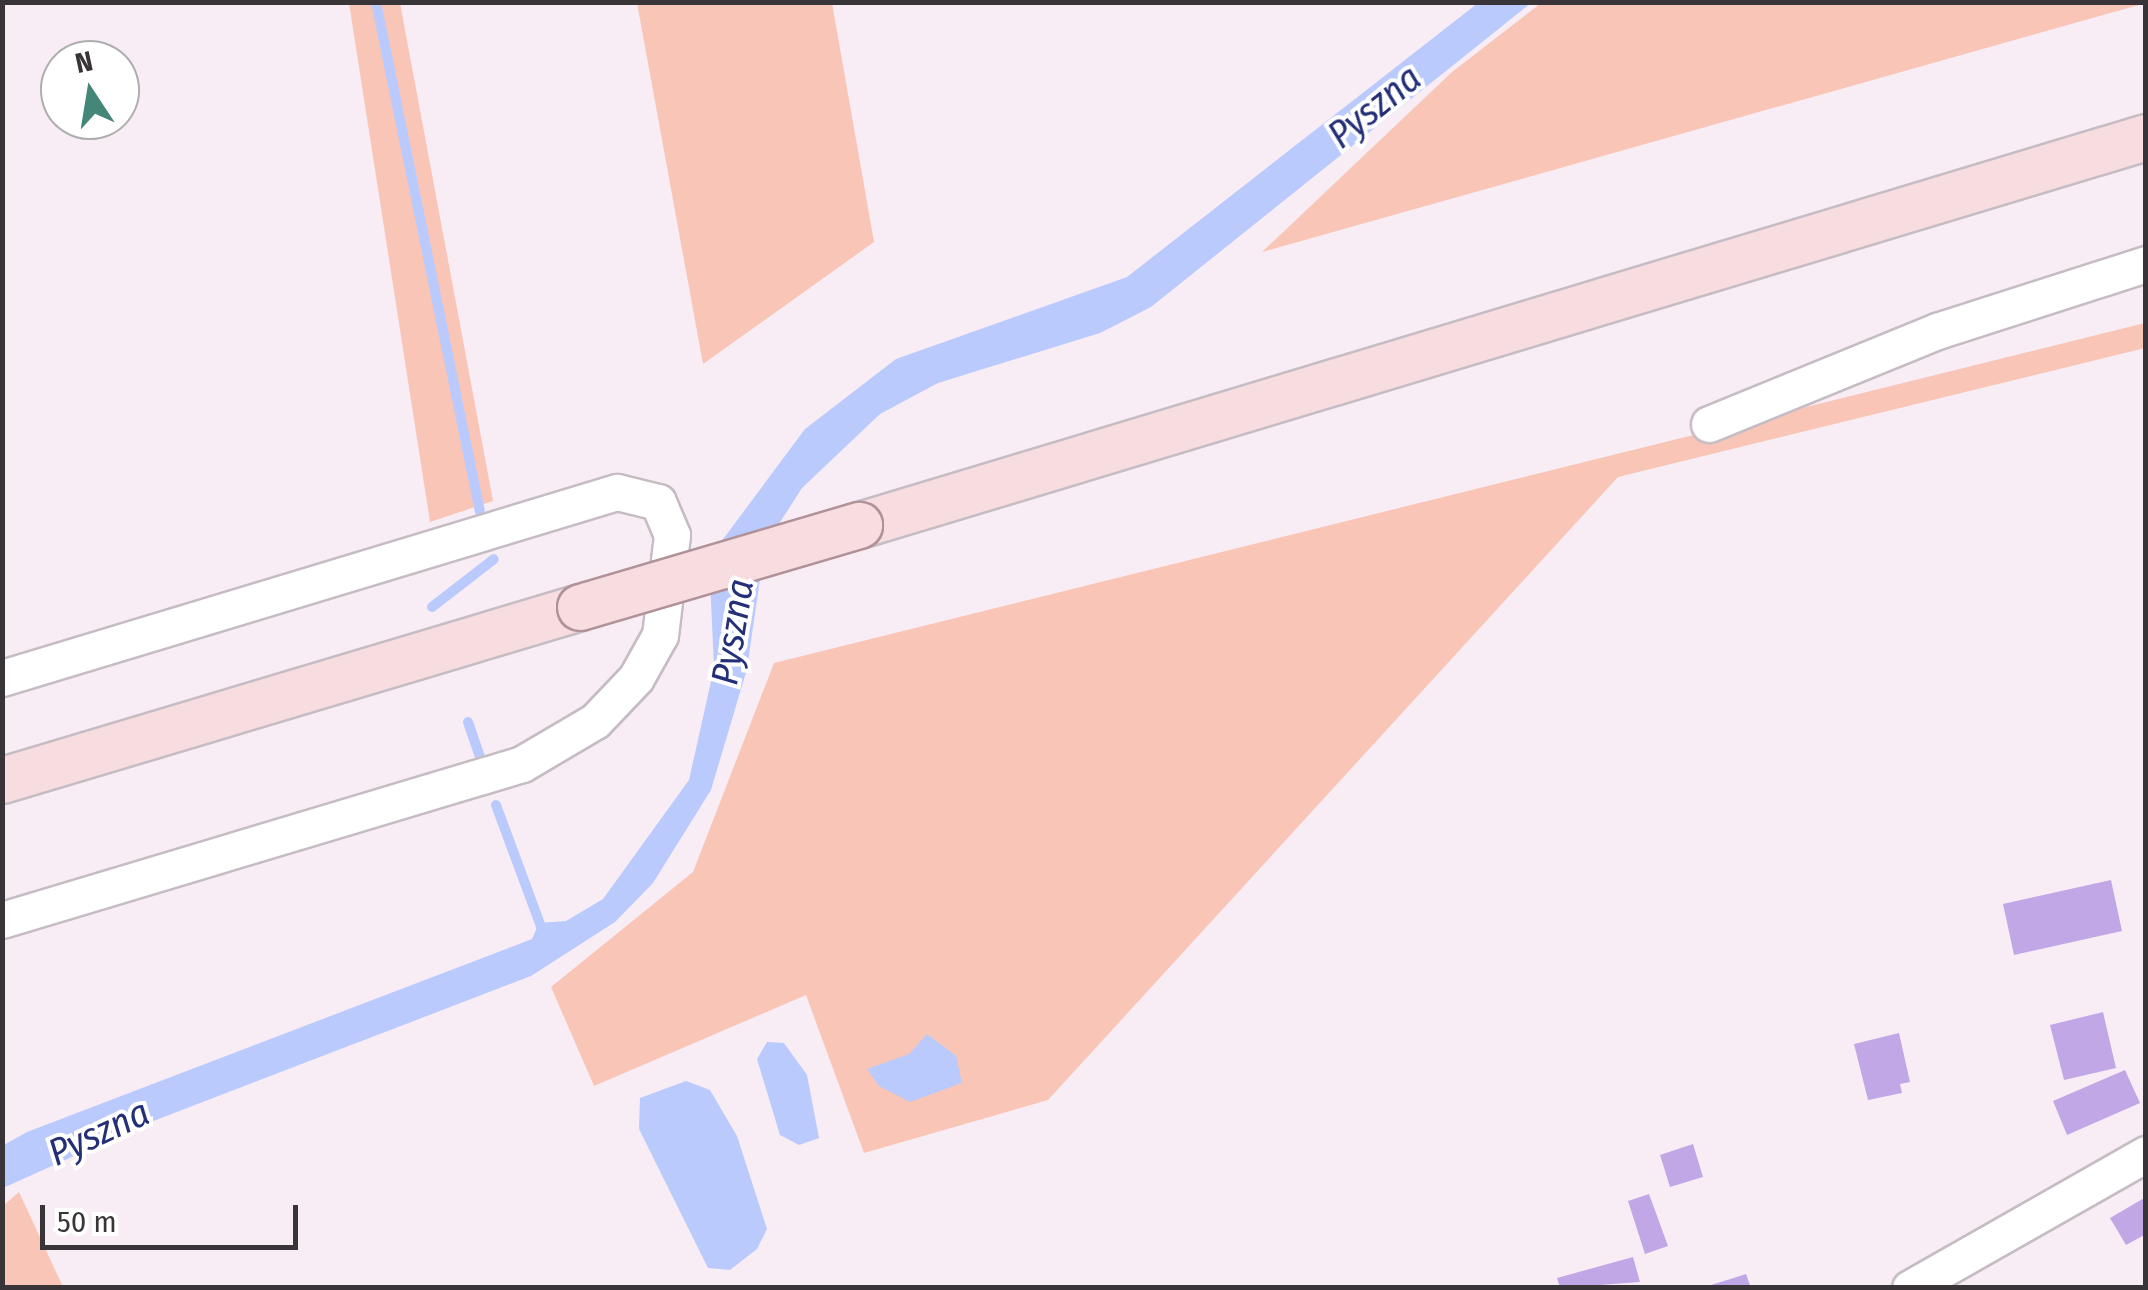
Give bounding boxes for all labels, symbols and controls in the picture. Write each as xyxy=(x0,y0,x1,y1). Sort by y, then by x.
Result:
north arrow xyxy=(40,40,140,140)
text: N xyxy=(72,44,96,80)
water label: Pyszna xyxy=(1319,56,1431,158)
water label: Pyszna xyxy=(702,576,764,688)
water label: Pyszna xyxy=(41,1090,157,1176)
scale bar xyxy=(45,1185,302,1247)
text: 50 m xyxy=(57,1204,117,1240)

